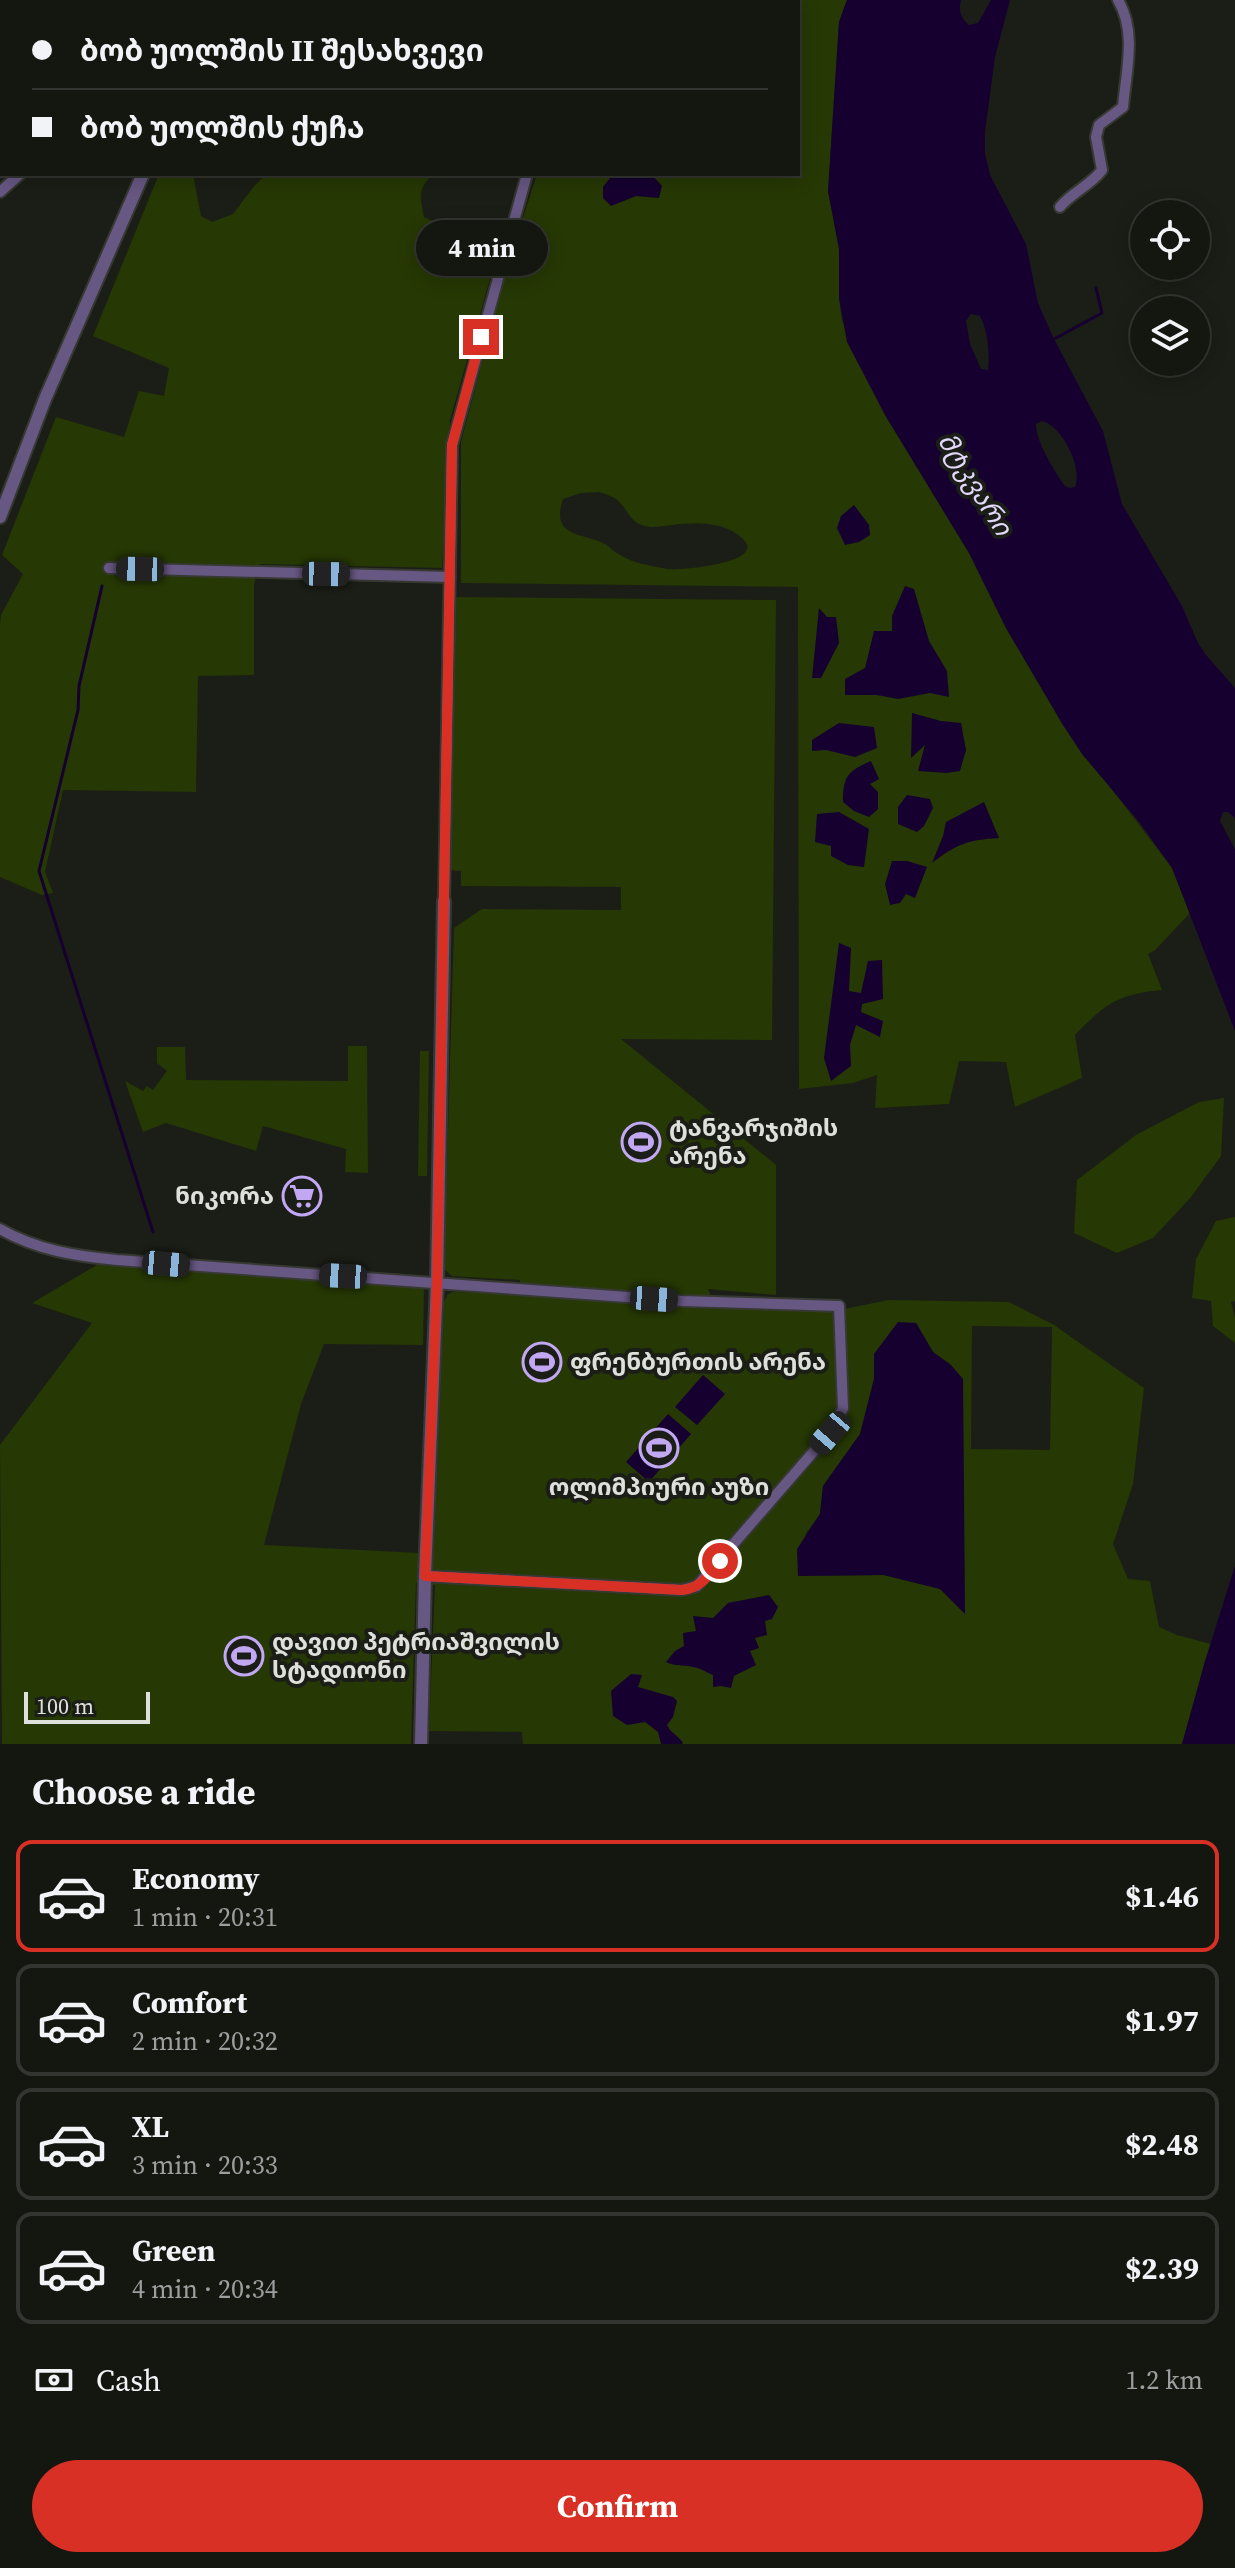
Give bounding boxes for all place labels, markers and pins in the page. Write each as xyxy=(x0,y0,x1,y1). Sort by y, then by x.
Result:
place label: ტანვარჯიშის არენა xyxy=(669,1111,838,1172)
sports icon: ტანვარჯიშის არენა xyxy=(620,1121,662,1163)
supermarket icon: ნიკორა xyxy=(281,1175,323,1217)
place label: ნიკორა xyxy=(175,1179,274,1212)
sports icon: ფრენბურთის არენა xyxy=(521,1341,563,1383)
place label: ფრენბურთის არენა xyxy=(570,1345,826,1378)
sports icon: ოლიმპიური აუზი xyxy=(638,1427,680,1469)
place label: ოლიმპიური აუზი xyxy=(549,1470,769,1503)
place label: დავით პეტრიაშვილის სტადიონი xyxy=(272,1625,560,1686)
sports icon: დავით პეტრიაშვილის სტადიონი xyxy=(223,1635,265,1677)

